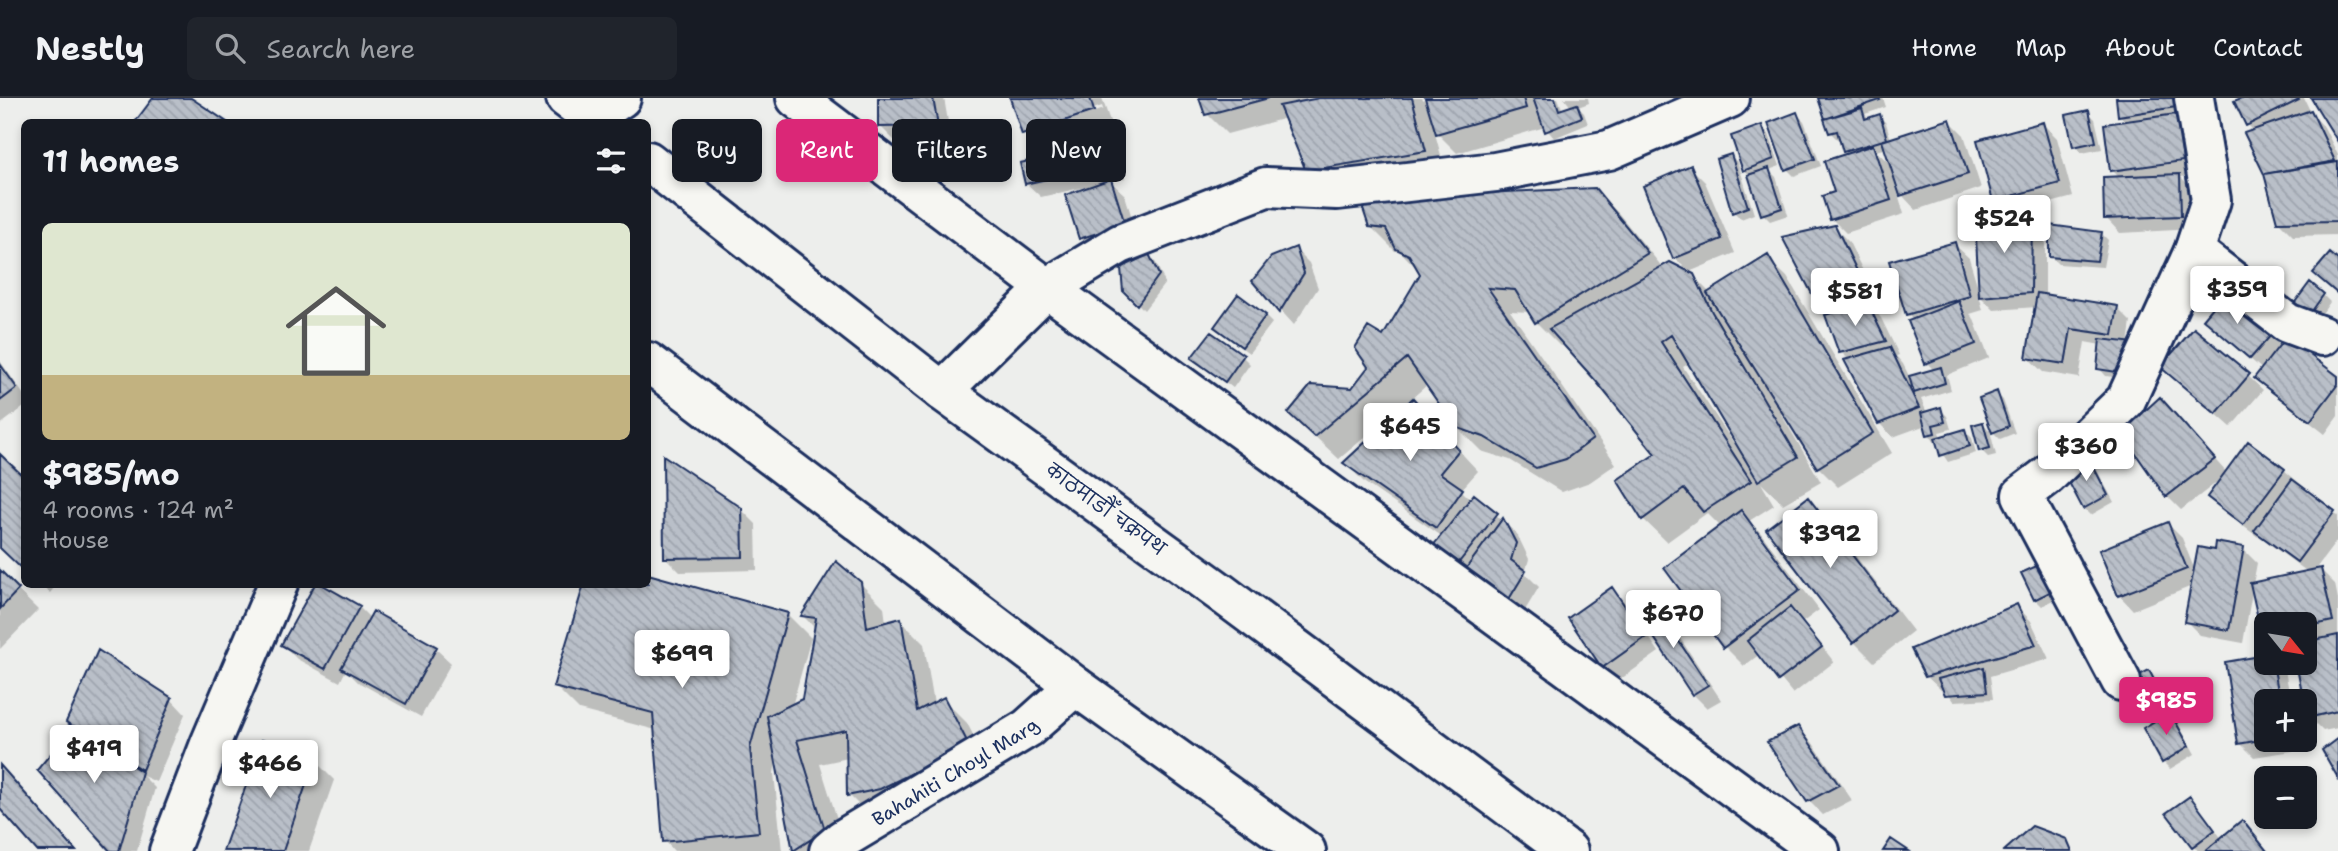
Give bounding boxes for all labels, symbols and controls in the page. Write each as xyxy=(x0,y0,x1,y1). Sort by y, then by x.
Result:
search box xyxy=(187,17,677,80)
text: Nestly xyxy=(35,26,145,71)
icon: search xyxy=(211,29,249,67)
text: Search here xyxy=(267,31,415,66)
text: Home xyxy=(1911,32,1977,64)
text: Map xyxy=(2015,32,2067,64)
text: About xyxy=(2105,32,2175,64)
text: Contact xyxy=(2213,32,2303,64)
chip: Buy xyxy=(672,119,762,182)
chip: Rent xyxy=(776,119,878,182)
chip: Filters xyxy=(892,119,1012,182)
chip: New xyxy=(1026,119,1126,182)
text: 11 homes xyxy=(42,141,179,182)
icon: filters xyxy=(592,142,630,180)
pin: $524 xyxy=(1963,195,2045,255)
text: $524 xyxy=(1974,203,2034,233)
pin: $359 xyxy=(2196,266,2278,326)
icon: home xyxy=(273,268,399,394)
pin: $581 xyxy=(1814,268,1896,328)
text: $359 xyxy=(2206,274,2268,304)
text: $581 xyxy=(1827,276,1883,306)
pin: $645 xyxy=(1369,404,1451,463)
text: $645 xyxy=(1379,411,1441,441)
pin: $360 xyxy=(2045,424,2127,483)
text: $360 xyxy=(2054,431,2118,461)
street label: काठमाडाैँ चक्रपथ xyxy=(1041,453,1175,562)
text: $985/mo xyxy=(42,454,180,495)
text: 4 rooms · 124 m² xyxy=(42,495,234,525)
pin: $392 xyxy=(1789,510,1871,570)
text: $392 xyxy=(1799,518,1861,548)
text: House xyxy=(42,525,110,555)
pin: $670 xyxy=(1632,590,1714,650)
text: $670 xyxy=(1642,598,1704,628)
north arrow xyxy=(2254,612,2317,676)
map controls xyxy=(2254,612,2317,829)
pin: $699 xyxy=(641,630,723,690)
text: $699 xyxy=(651,638,713,668)
pin: $985 xyxy=(2125,678,2207,737)
text: $985 xyxy=(2135,685,2197,715)
button: + xyxy=(2254,689,2317,752)
street label: Bahahiti Choyl Marg xyxy=(867,713,1044,832)
pin: $419 xyxy=(53,726,135,785)
text: $419 xyxy=(66,733,122,763)
pin: $466 xyxy=(229,740,311,800)
text: $466 xyxy=(238,748,302,778)
button: − xyxy=(2254,766,2317,829)

